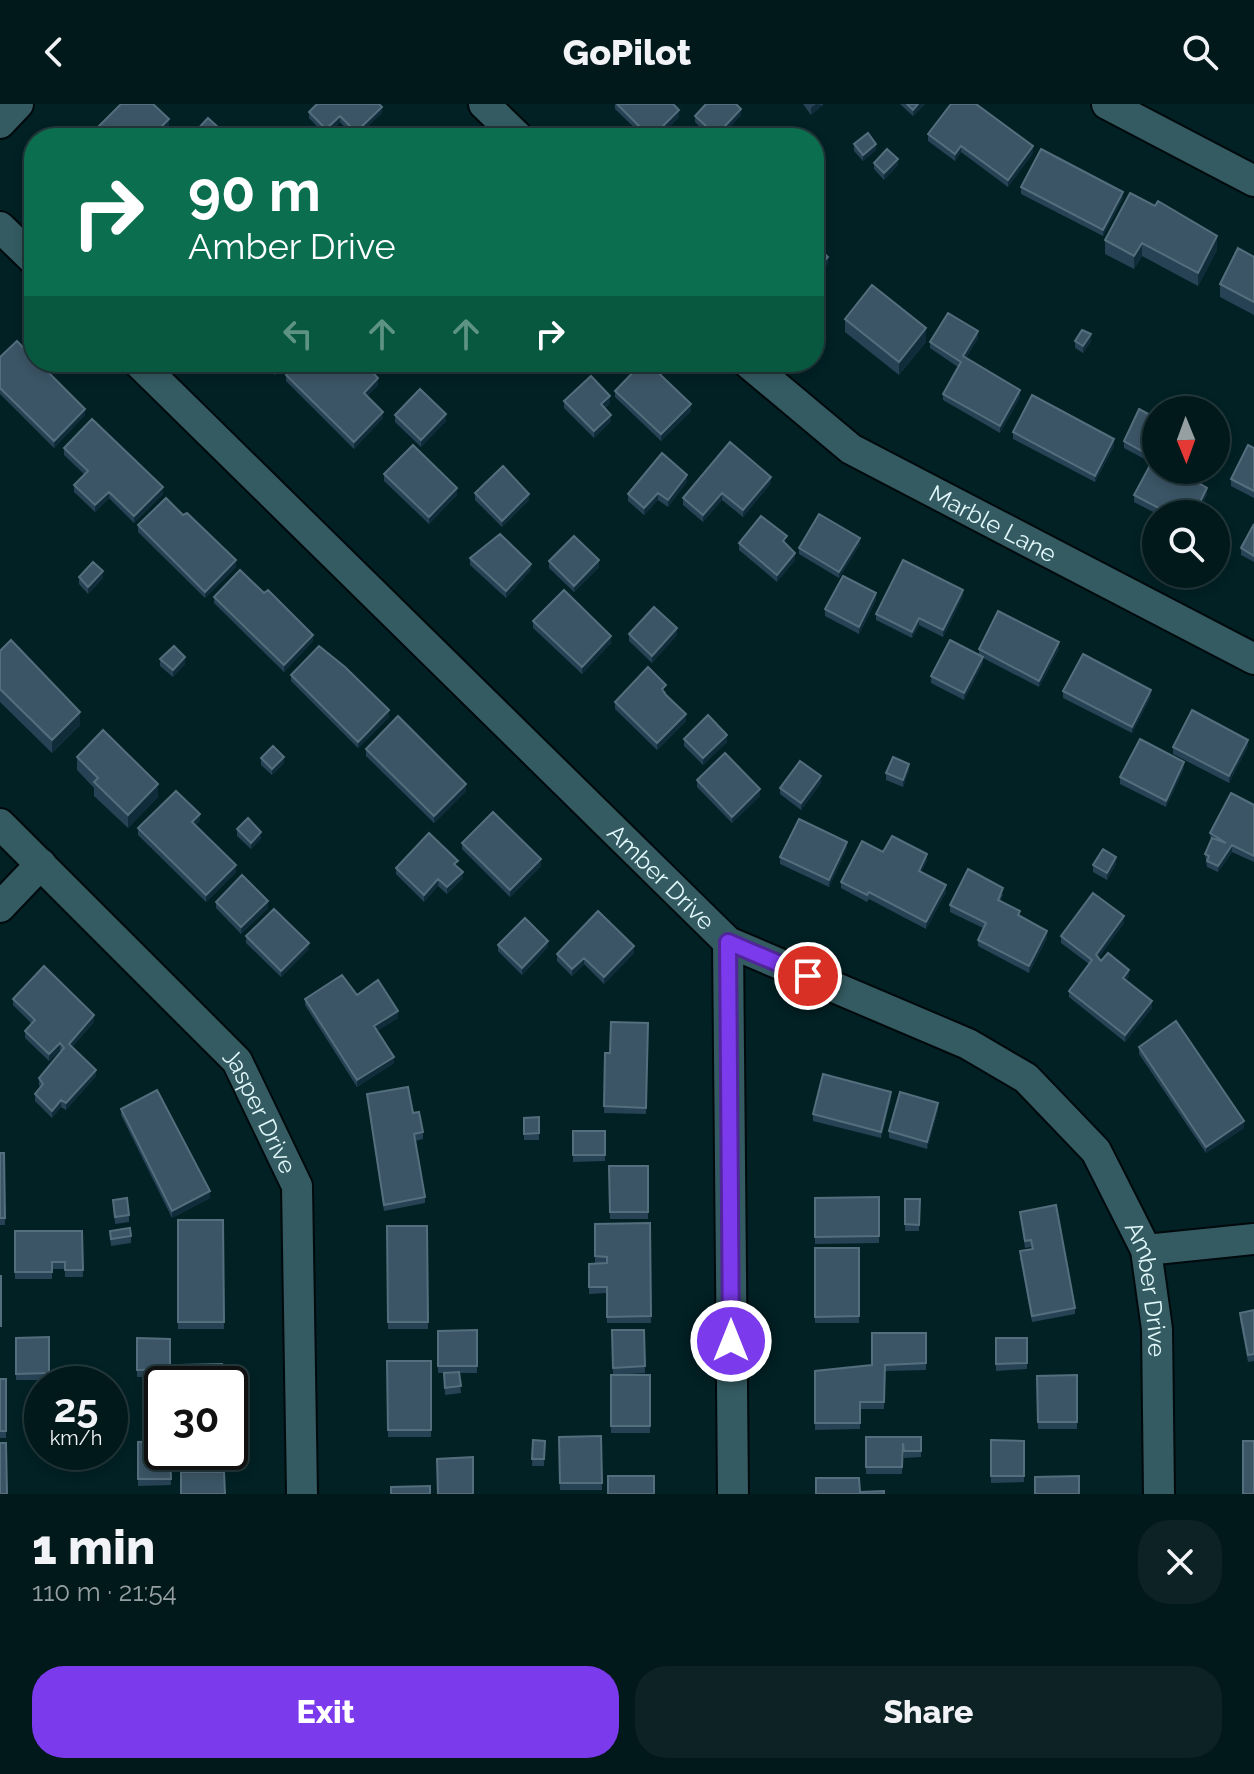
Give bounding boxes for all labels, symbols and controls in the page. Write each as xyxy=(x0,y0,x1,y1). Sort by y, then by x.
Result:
icon: back xyxy=(32,30,76,74)
icon: search xyxy=(1178,30,1222,74)
text: GoPilot xyxy=(563,31,691,73)
text: 90 m xyxy=(188,158,321,224)
icon: right xyxy=(56,160,160,264)
text: Amber Drive xyxy=(188,225,396,267)
icon: left xyxy=(276,312,320,356)
icon: ahead xyxy=(360,312,404,356)
icon: ahead xyxy=(444,312,488,356)
icon: right xyxy=(528,312,572,356)
north arrow xyxy=(1142,396,1230,484)
map controls xyxy=(1142,396,1230,588)
street label: Marble Lane xyxy=(925,478,1062,568)
button: search xyxy=(1142,500,1230,588)
street label: Amber Drive xyxy=(602,818,721,935)
pin xyxy=(774,942,842,1010)
icon: arrive xyxy=(786,954,830,998)
street label: Jasper Drive xyxy=(217,1041,303,1178)
street label: Amber Drive xyxy=(1119,1216,1172,1357)
position arrow xyxy=(689,1299,773,1383)
speed limit sign: 30 xyxy=(144,1366,248,1470)
text: 25 xyxy=(54,1384,98,1431)
text: km/h xyxy=(50,1426,102,1450)
text: 1 min xyxy=(32,1519,155,1575)
button: close xyxy=(1138,1520,1222,1604)
text: 110 m · 21:54 xyxy=(32,1577,177,1607)
button: Exit xyxy=(32,1666,619,1758)
button: Share xyxy=(635,1666,1222,1758)

